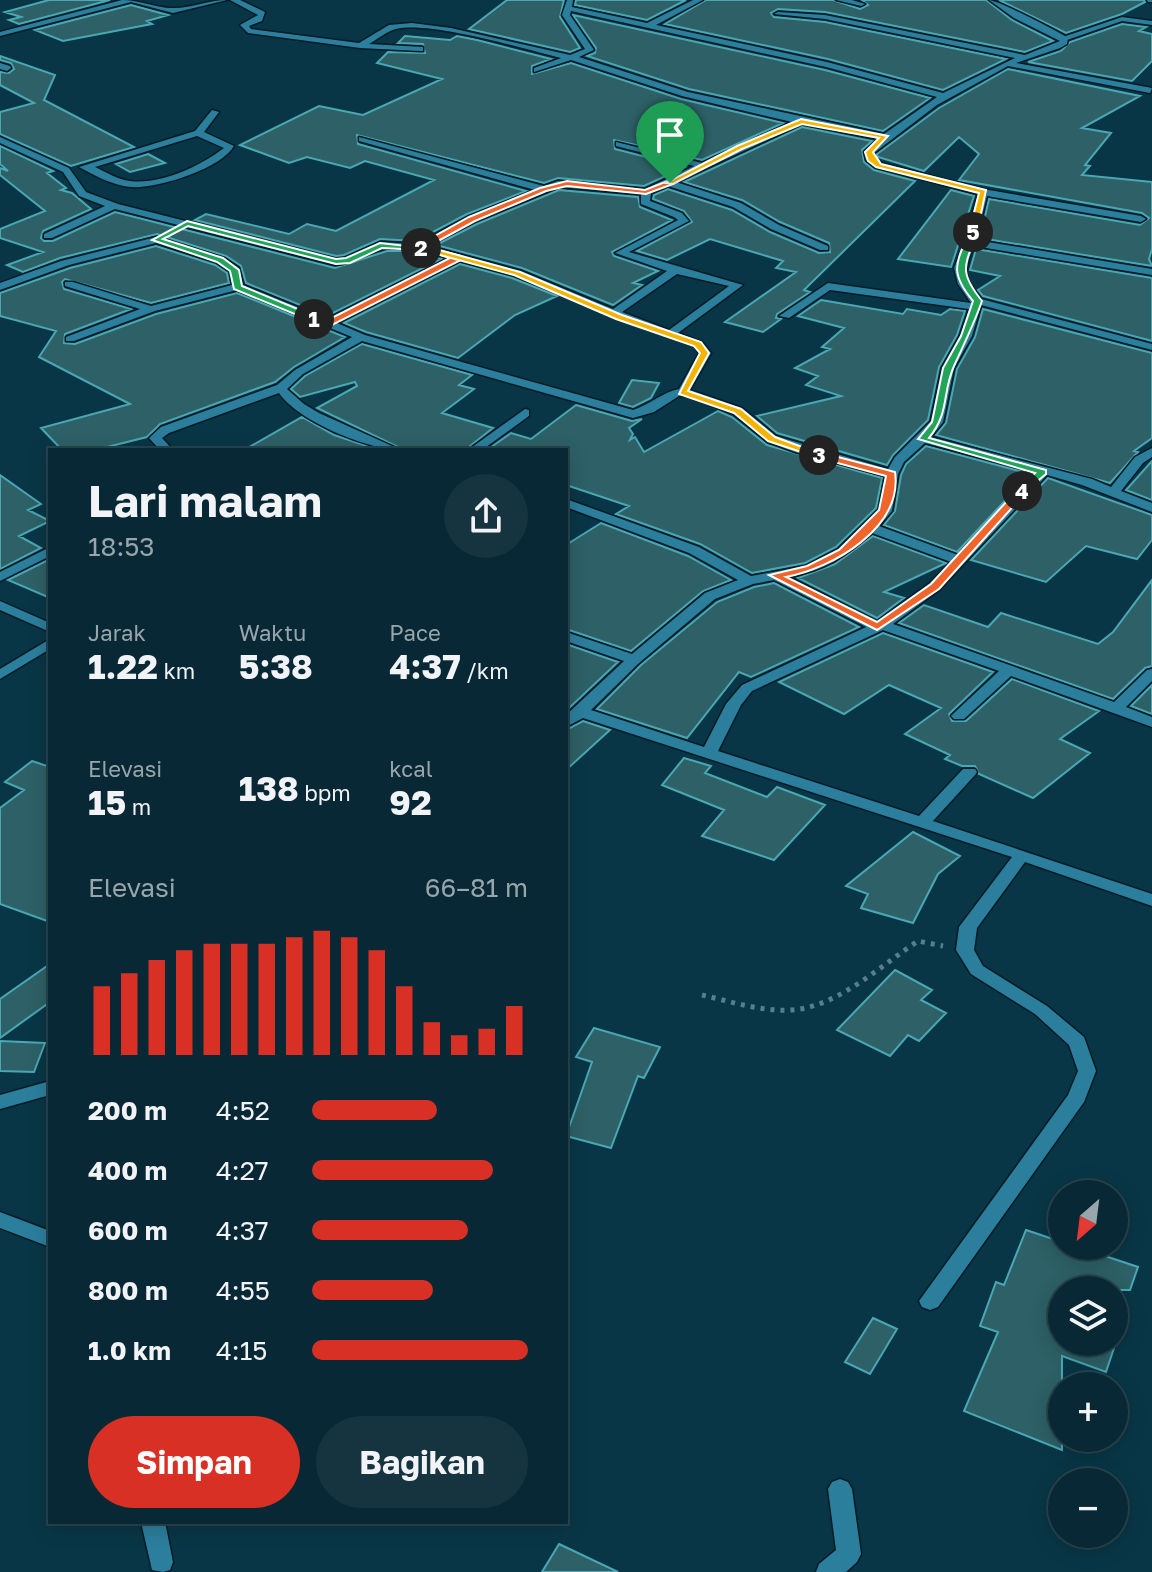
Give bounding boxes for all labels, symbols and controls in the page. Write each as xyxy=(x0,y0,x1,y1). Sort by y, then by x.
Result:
pin xyxy=(636,101,704,183)
icon: arrive xyxy=(648,113,692,157)
pin: 5 xyxy=(953,212,993,252)
text: 5 xyxy=(966,218,980,245)
pin: 2 xyxy=(401,228,441,268)
text: 2 xyxy=(414,234,428,261)
pin: 1 xyxy=(294,299,334,339)
text: 1 xyxy=(308,305,320,332)
pin: 3 xyxy=(799,435,839,475)
text: 3 xyxy=(812,441,826,468)
pin: 4 xyxy=(1002,471,1042,511)
text: Lari malam xyxy=(88,474,322,527)
button: share xyxy=(444,474,528,558)
text: 4 xyxy=(1015,477,1029,504)
text: 18:53 xyxy=(88,531,155,562)
text: Jarak xyxy=(88,619,146,646)
text: Waktu xyxy=(239,619,306,646)
text: Pace xyxy=(389,619,441,646)
text: 1.22 xyxy=(88,646,158,686)
text: 5:38 xyxy=(239,646,313,686)
text: 4:37 xyxy=(389,646,461,686)
text: km xyxy=(158,657,195,684)
text: /km xyxy=(461,657,509,684)
text: Elevasi xyxy=(88,755,162,782)
text: kcal xyxy=(389,755,433,782)
text: 138 xyxy=(239,768,299,808)
text: bpm xyxy=(299,779,351,806)
text: 15 xyxy=(88,782,126,822)
text: 92 xyxy=(389,782,432,822)
text: m xyxy=(126,793,151,820)
text: Elevasi xyxy=(88,872,176,903)
text: 66–81 m xyxy=(425,872,528,903)
text: 200 m xyxy=(88,1095,167,1126)
text: 4:52 xyxy=(216,1095,270,1126)
text: 400 m xyxy=(88,1155,167,1186)
text: 4:27 xyxy=(216,1155,269,1186)
north arrow xyxy=(1048,1180,1128,1260)
map controls xyxy=(1048,1180,1128,1548)
text: 600 m xyxy=(88,1215,168,1246)
text: 4:37 xyxy=(216,1215,269,1246)
text: 800 m xyxy=(88,1275,168,1306)
text: 4:55 xyxy=(216,1275,270,1306)
button: layers xyxy=(1048,1276,1128,1356)
text: 1.0 km xyxy=(88,1335,171,1366)
text: 4:15 xyxy=(216,1335,267,1366)
button: + xyxy=(1048,1372,1128,1452)
button: Simpan xyxy=(88,1416,300,1508)
button: Bagikan xyxy=(316,1416,528,1508)
button: − xyxy=(1048,1468,1128,1548)

